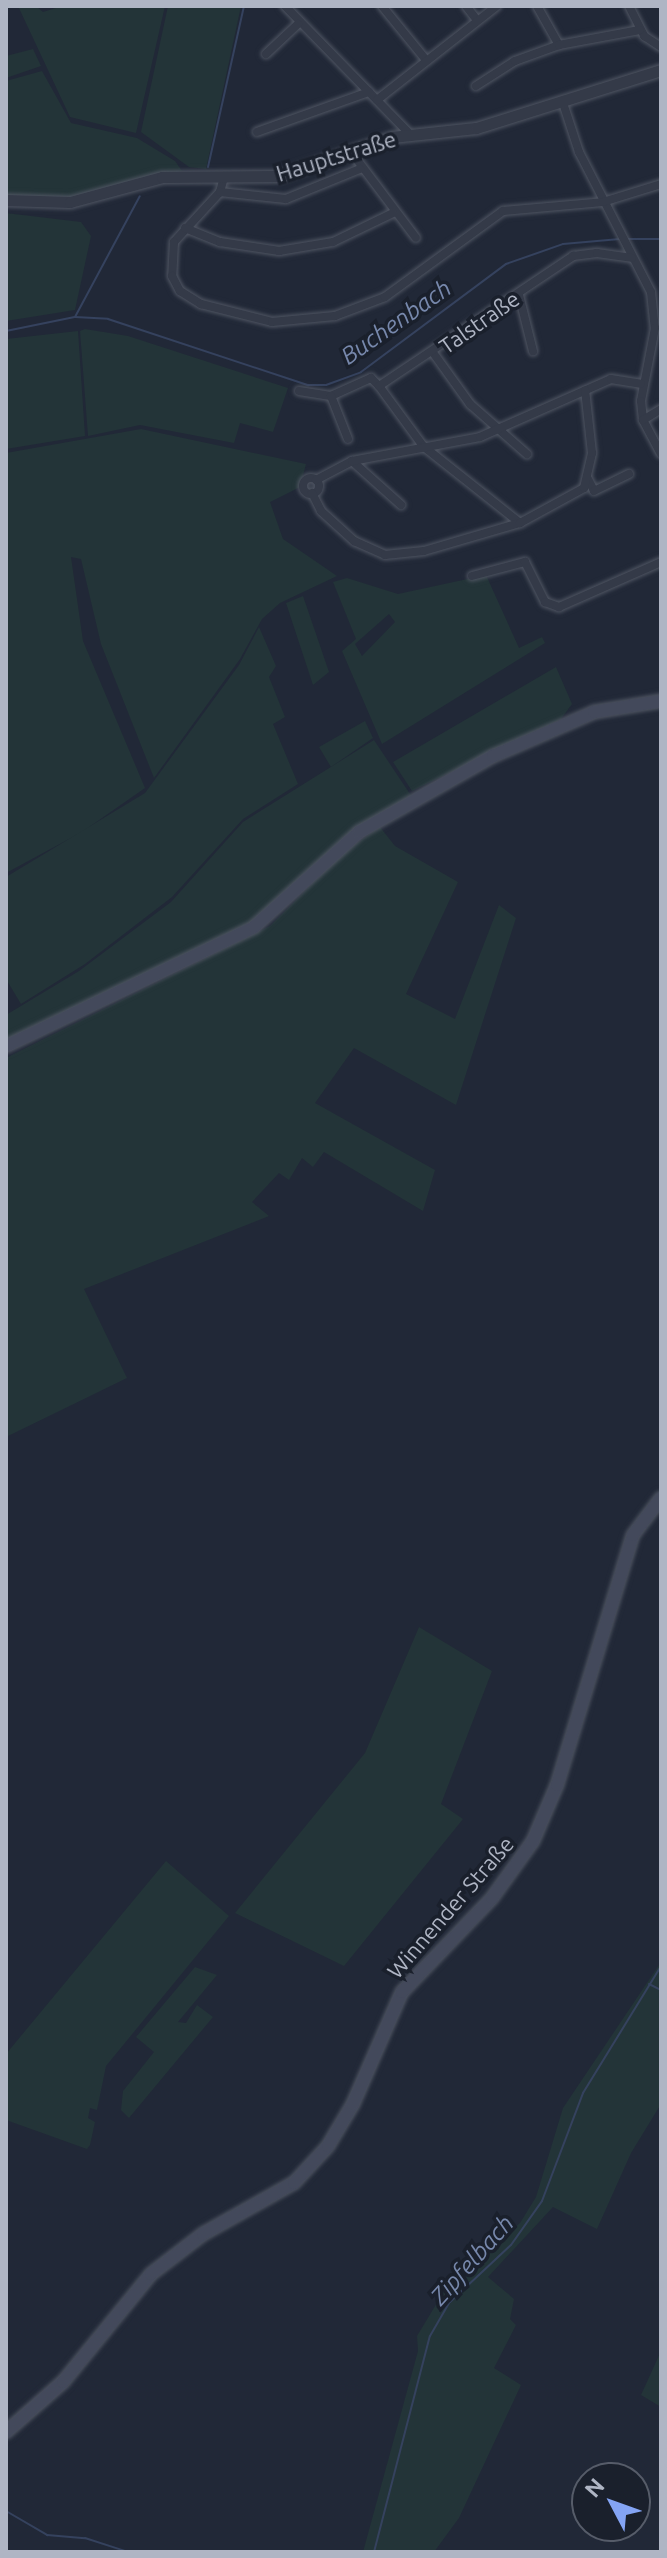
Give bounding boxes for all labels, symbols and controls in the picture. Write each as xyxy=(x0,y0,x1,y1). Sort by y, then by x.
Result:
street label: Hauptstraße xyxy=(273,125,399,187)
water label: Buchenbach xyxy=(335,273,457,371)
street label: Talstraße xyxy=(434,285,524,359)
street label: Winnender Straße xyxy=(381,1831,519,1983)
water label: Zipfelbach xyxy=(424,2209,520,2311)
north arrow xyxy=(571,2462,651,2542)
text: N xyxy=(579,2473,609,2502)

